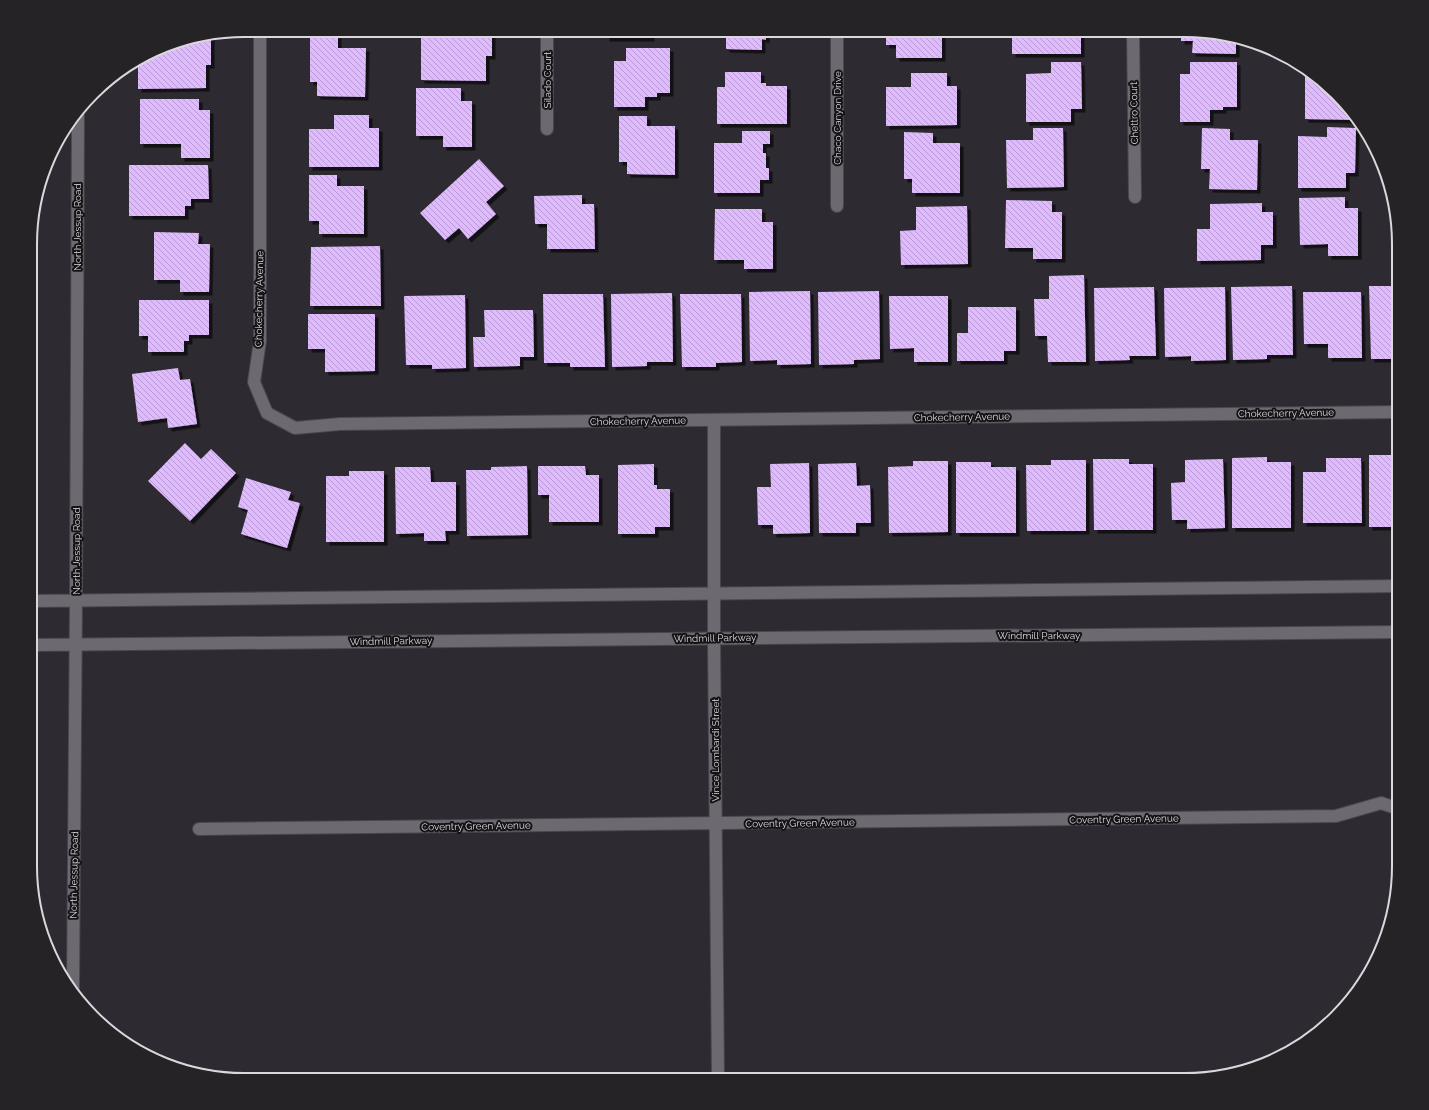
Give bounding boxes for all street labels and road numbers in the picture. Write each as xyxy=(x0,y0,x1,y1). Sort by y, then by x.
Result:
street label: Silado Court xyxy=(542,51,553,108)
street label: Chaco Canyon Drive xyxy=(832,71,843,165)
street label: Chettro Court xyxy=(1128,81,1140,144)
street label: North Jessup Road xyxy=(72,183,83,271)
street label: Chokecherry Avenue xyxy=(253,251,265,347)
street label: Chokecherry Avenue xyxy=(1238,407,1334,419)
street label: Chokecherry Avenue xyxy=(914,411,1010,423)
street label: Chokecherry Avenue xyxy=(590,415,686,427)
street label: North Jessup Road xyxy=(71,507,82,595)
street label: Windmill Parkway xyxy=(998,630,1081,641)
street label: Windmill Parkway xyxy=(673,632,757,644)
street label: Windmill Parkway xyxy=(349,635,433,647)
street label: Vince Lombardi Street xyxy=(710,698,721,802)
street label: Coventry Green Avenue xyxy=(1069,813,1179,825)
street label: Coventry Green Avenue xyxy=(745,817,855,829)
street label: Coventry Green Avenue xyxy=(421,820,531,832)
street label: North Jessup Road xyxy=(68,831,80,919)

